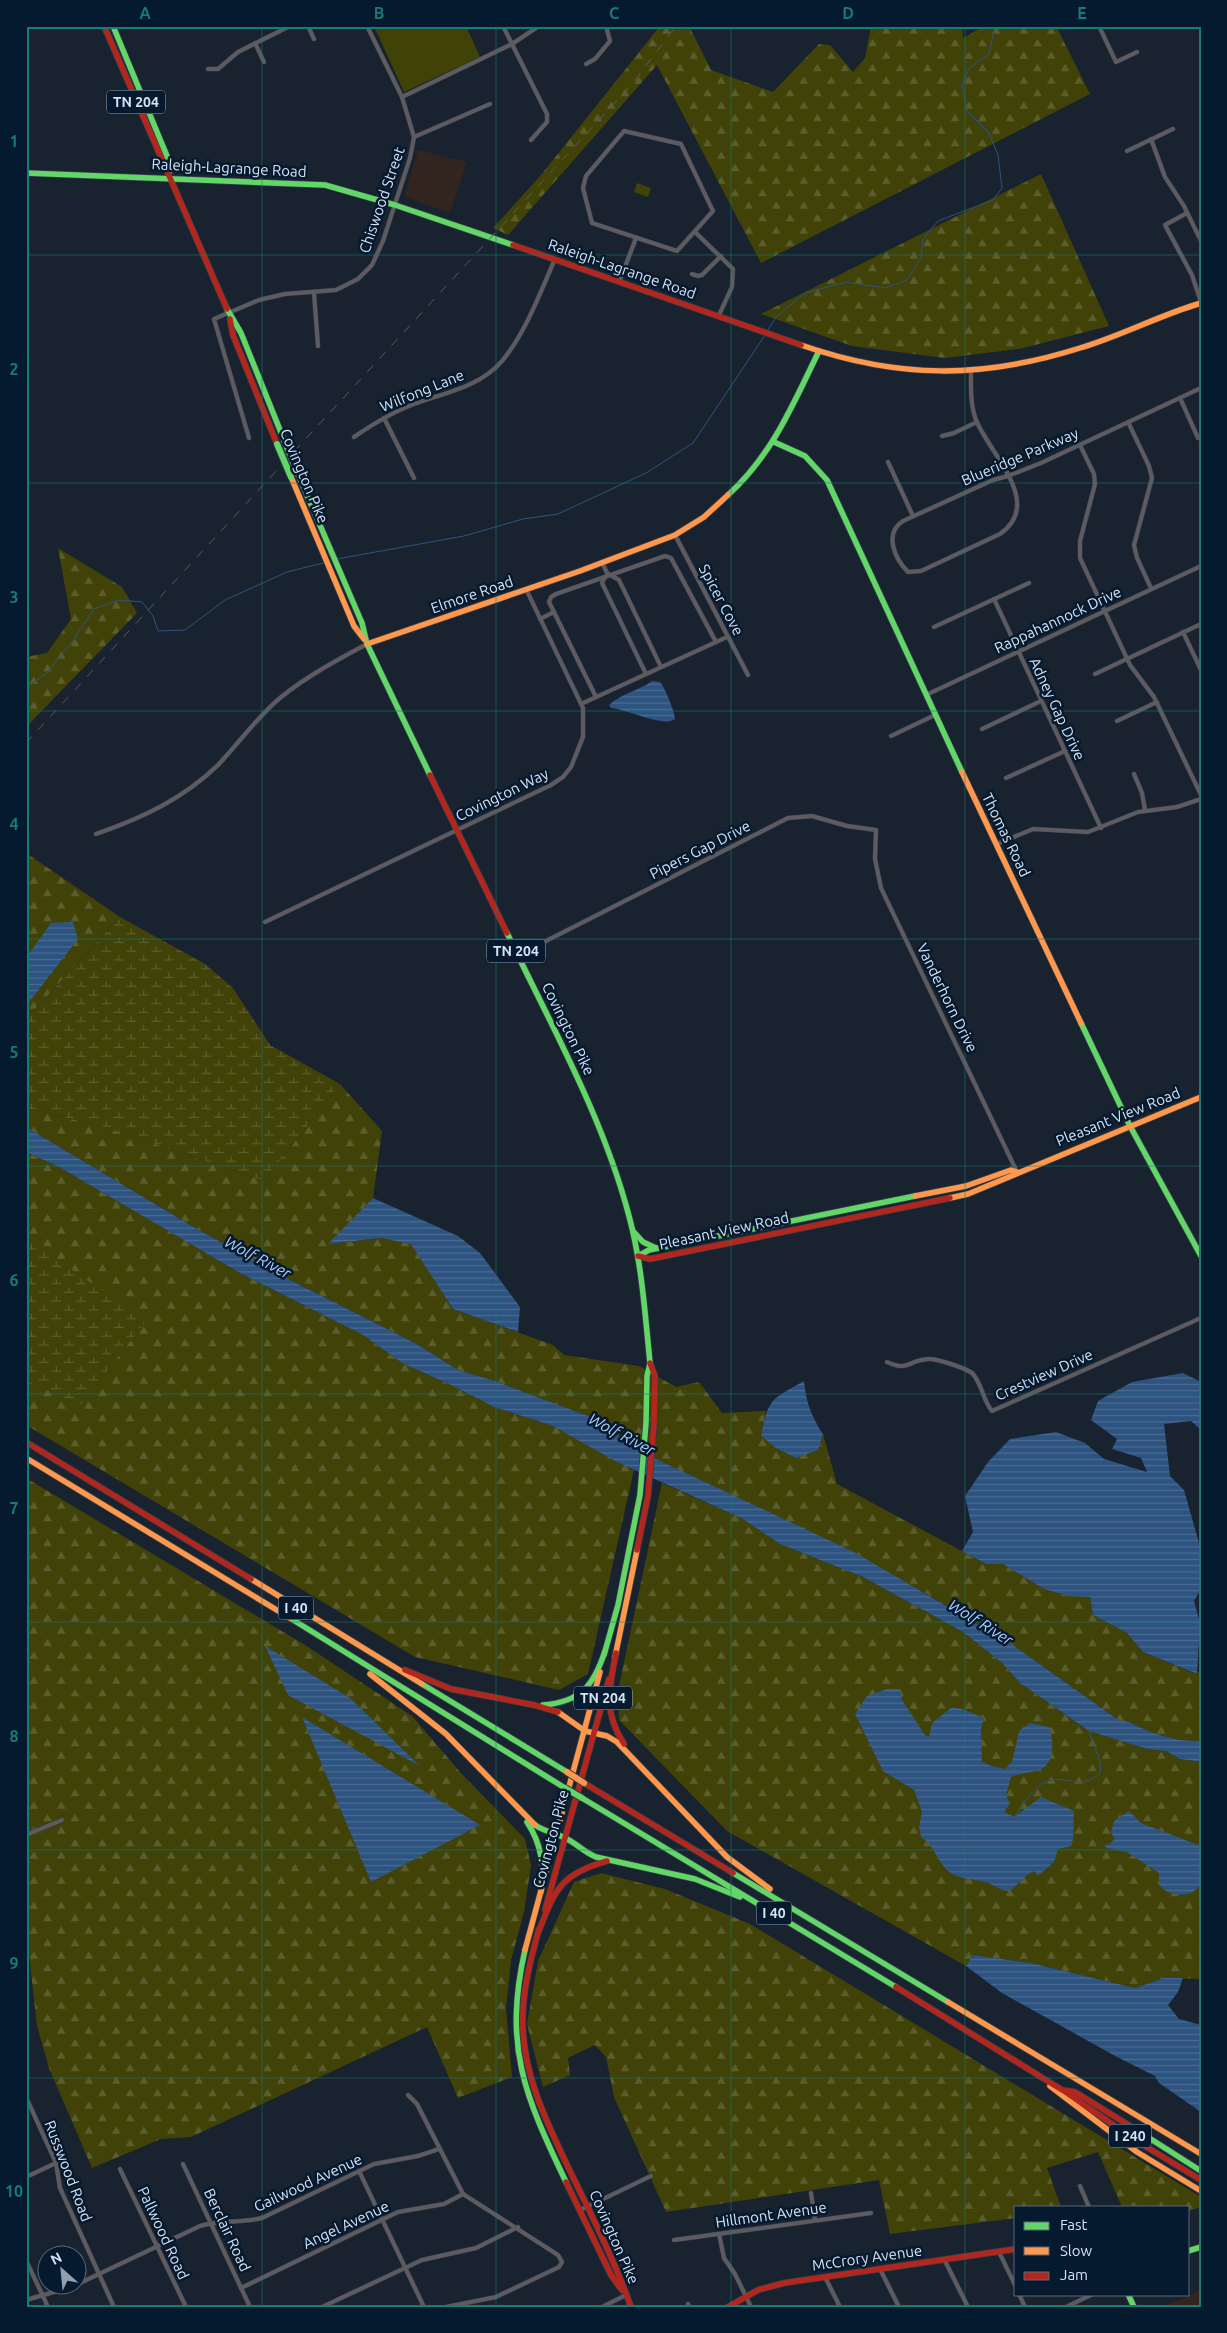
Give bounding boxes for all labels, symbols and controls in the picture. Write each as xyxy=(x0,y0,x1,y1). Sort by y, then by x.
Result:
text: A xyxy=(139,4,151,22)
text: B xyxy=(374,4,384,22)
text: C xyxy=(609,4,619,22)
text: D xyxy=(842,4,854,22)
text: E xyxy=(1077,4,1087,22)
road number: TN 204 xyxy=(107,90,165,114)
text: 1 xyxy=(9,132,19,150)
street label: Chiswood Street xyxy=(355,144,408,255)
street label: Raleigh-Lagrange Road xyxy=(151,155,307,180)
street label: Raleigh-Lagrange Road xyxy=(546,235,698,302)
text: 2 xyxy=(9,360,19,378)
street label: Wilfong Lane xyxy=(377,366,466,415)
street label: Blueridge Parkway xyxy=(959,424,1081,489)
street label: Covington Pike xyxy=(277,426,332,526)
street label: Spicer Cove xyxy=(696,561,747,638)
street label: Elmore Road xyxy=(428,572,515,617)
street label: Rappahannock Drive xyxy=(992,583,1124,656)
text: 3 xyxy=(9,588,19,606)
street label: Adney Gap Drive xyxy=(1026,655,1089,763)
street label: Covington Way xyxy=(453,765,551,824)
street label: Thomas Road xyxy=(979,790,1034,879)
text: 4 xyxy=(9,815,19,833)
street label: Pipers Gap Drive xyxy=(647,817,753,882)
road number: TN 204 xyxy=(487,939,545,962)
street label: Vanderhorn Drive xyxy=(914,941,981,1055)
street label: Covington Pike xyxy=(539,980,598,1078)
text: 5 xyxy=(9,1043,19,1061)
street label: Pleasant View Road xyxy=(1053,1084,1182,1149)
street label: Pleasant View Road xyxy=(657,1208,791,1253)
water label: Wolf River xyxy=(222,1232,295,1282)
text: 6 xyxy=(9,1271,19,1289)
street label: Crestview Drive xyxy=(992,1345,1095,1404)
water label: Wolf River xyxy=(586,1409,659,1459)
text: 7 xyxy=(9,1499,19,1517)
water label: Wolf River xyxy=(946,1595,1017,1649)
road number: I 40 xyxy=(278,1596,314,1620)
road number: TN 204 xyxy=(574,1686,632,1710)
text: 8 xyxy=(9,1727,19,1745)
street label: Covington Pike xyxy=(529,1788,572,1890)
road number: I 40 xyxy=(756,1902,792,1925)
text: 9 xyxy=(9,1954,19,1972)
street label: Russwood Road xyxy=(41,2118,96,2224)
road number: I 240 xyxy=(1109,2124,1151,2148)
street label: Gailwood Avenue xyxy=(251,2150,364,2215)
text: 10 xyxy=(5,2182,23,2200)
street label: Pallwood Road xyxy=(135,2184,192,2282)
street label: Berclair Road xyxy=(201,2186,254,2274)
street label: Covington Pike xyxy=(586,2187,643,2286)
street label: Angel Avenue xyxy=(300,2197,392,2252)
street label: Hillmont Avenue xyxy=(714,2198,828,2231)
legend xyxy=(1014,2206,1190,2296)
text: Fast xyxy=(1060,2216,1088,2233)
street label: McCrory Avenue xyxy=(811,2241,923,2274)
text: Slow xyxy=(1060,2242,1093,2259)
north arrow xyxy=(38,2246,88,2296)
text: N xyxy=(48,2249,64,2268)
text: Jam xyxy=(1060,2266,1088,2283)

